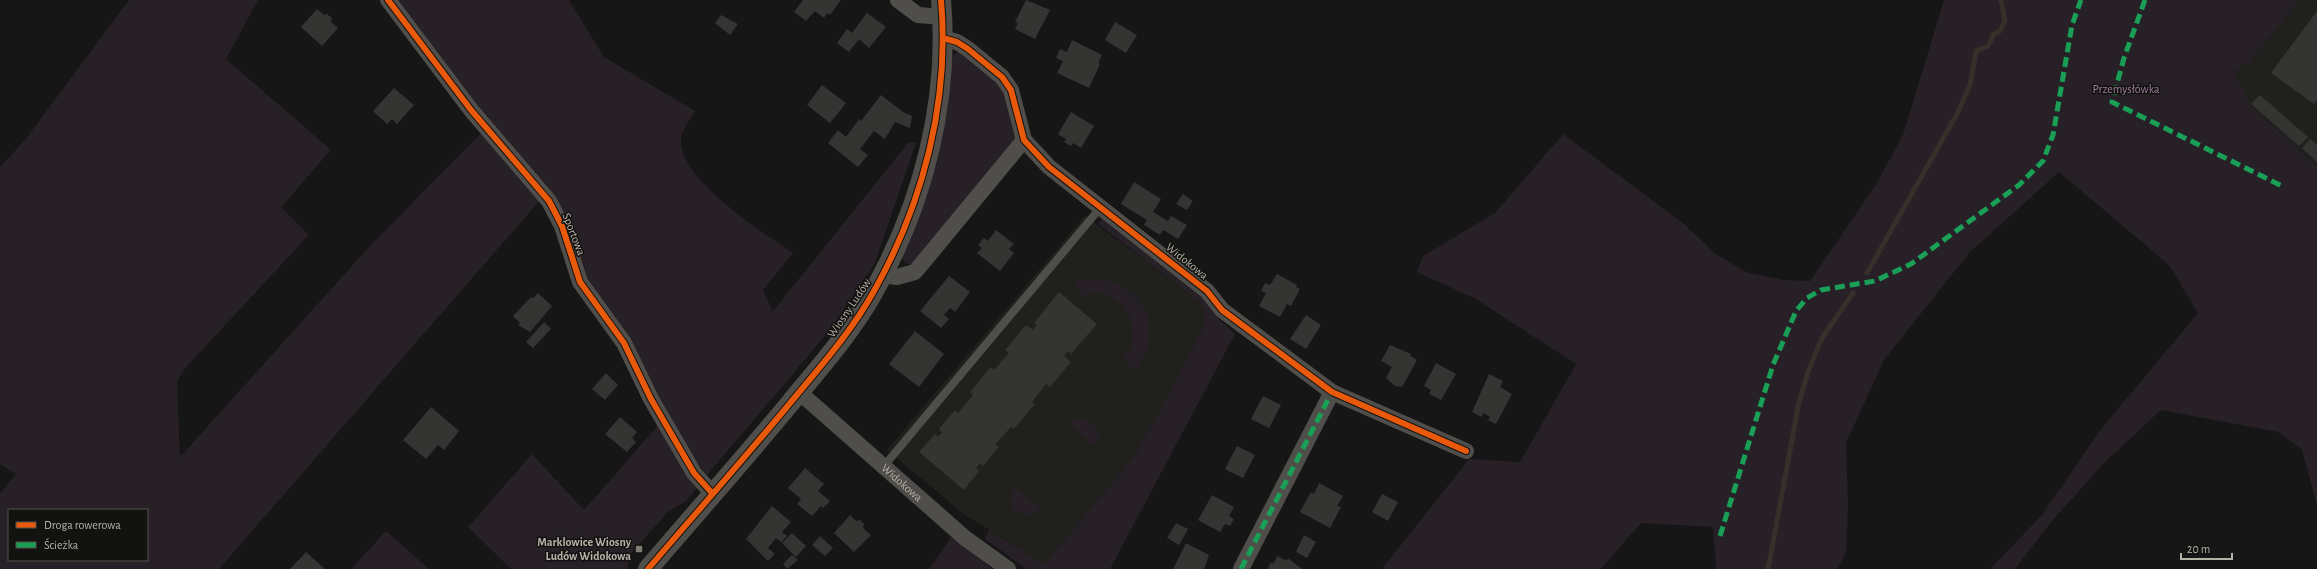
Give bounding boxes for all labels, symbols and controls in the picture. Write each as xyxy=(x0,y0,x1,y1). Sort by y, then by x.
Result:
park label: Przemysłówka xyxy=(2093,83,2160,96)
street label: Sportowa xyxy=(560,211,588,257)
street label: Widokowa xyxy=(1164,241,1211,282)
street label: Wiosny Ludów xyxy=(825,276,874,340)
street label: Widokowa xyxy=(879,461,925,504)
legend xyxy=(8,509,148,561)
text: Droga rowerowa xyxy=(44,519,121,531)
scale bar xyxy=(2181,535,2232,561)
place label: Marklowice Wiosny Ludów Widokowa xyxy=(537,536,632,562)
text: Ścieżka xyxy=(44,537,79,551)
text: 20 m xyxy=(2187,543,2210,555)
marker: Marklowice Wiosny Ludów Widokowa xyxy=(634,544,644,554)

